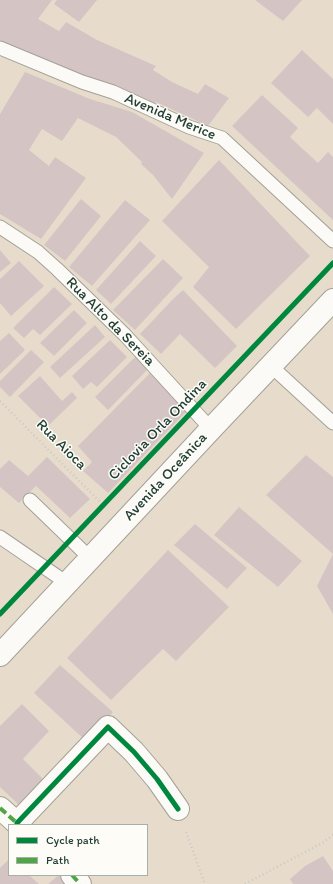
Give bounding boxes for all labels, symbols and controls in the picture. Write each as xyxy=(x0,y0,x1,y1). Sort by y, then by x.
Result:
street label: Avenida Merice xyxy=(122,90,218,144)
street label: Rua Alto da Sereia xyxy=(62,274,158,370)
street label: Ciclovia Orla Ondina xyxy=(105,376,211,484)
street label: Rua Aioca xyxy=(32,416,90,474)
street label: Avenida Oceânica xyxy=(121,429,211,525)
legend xyxy=(8,824,148,876)
text: Cycle path xyxy=(46,833,100,847)
text: Path xyxy=(46,853,69,867)

